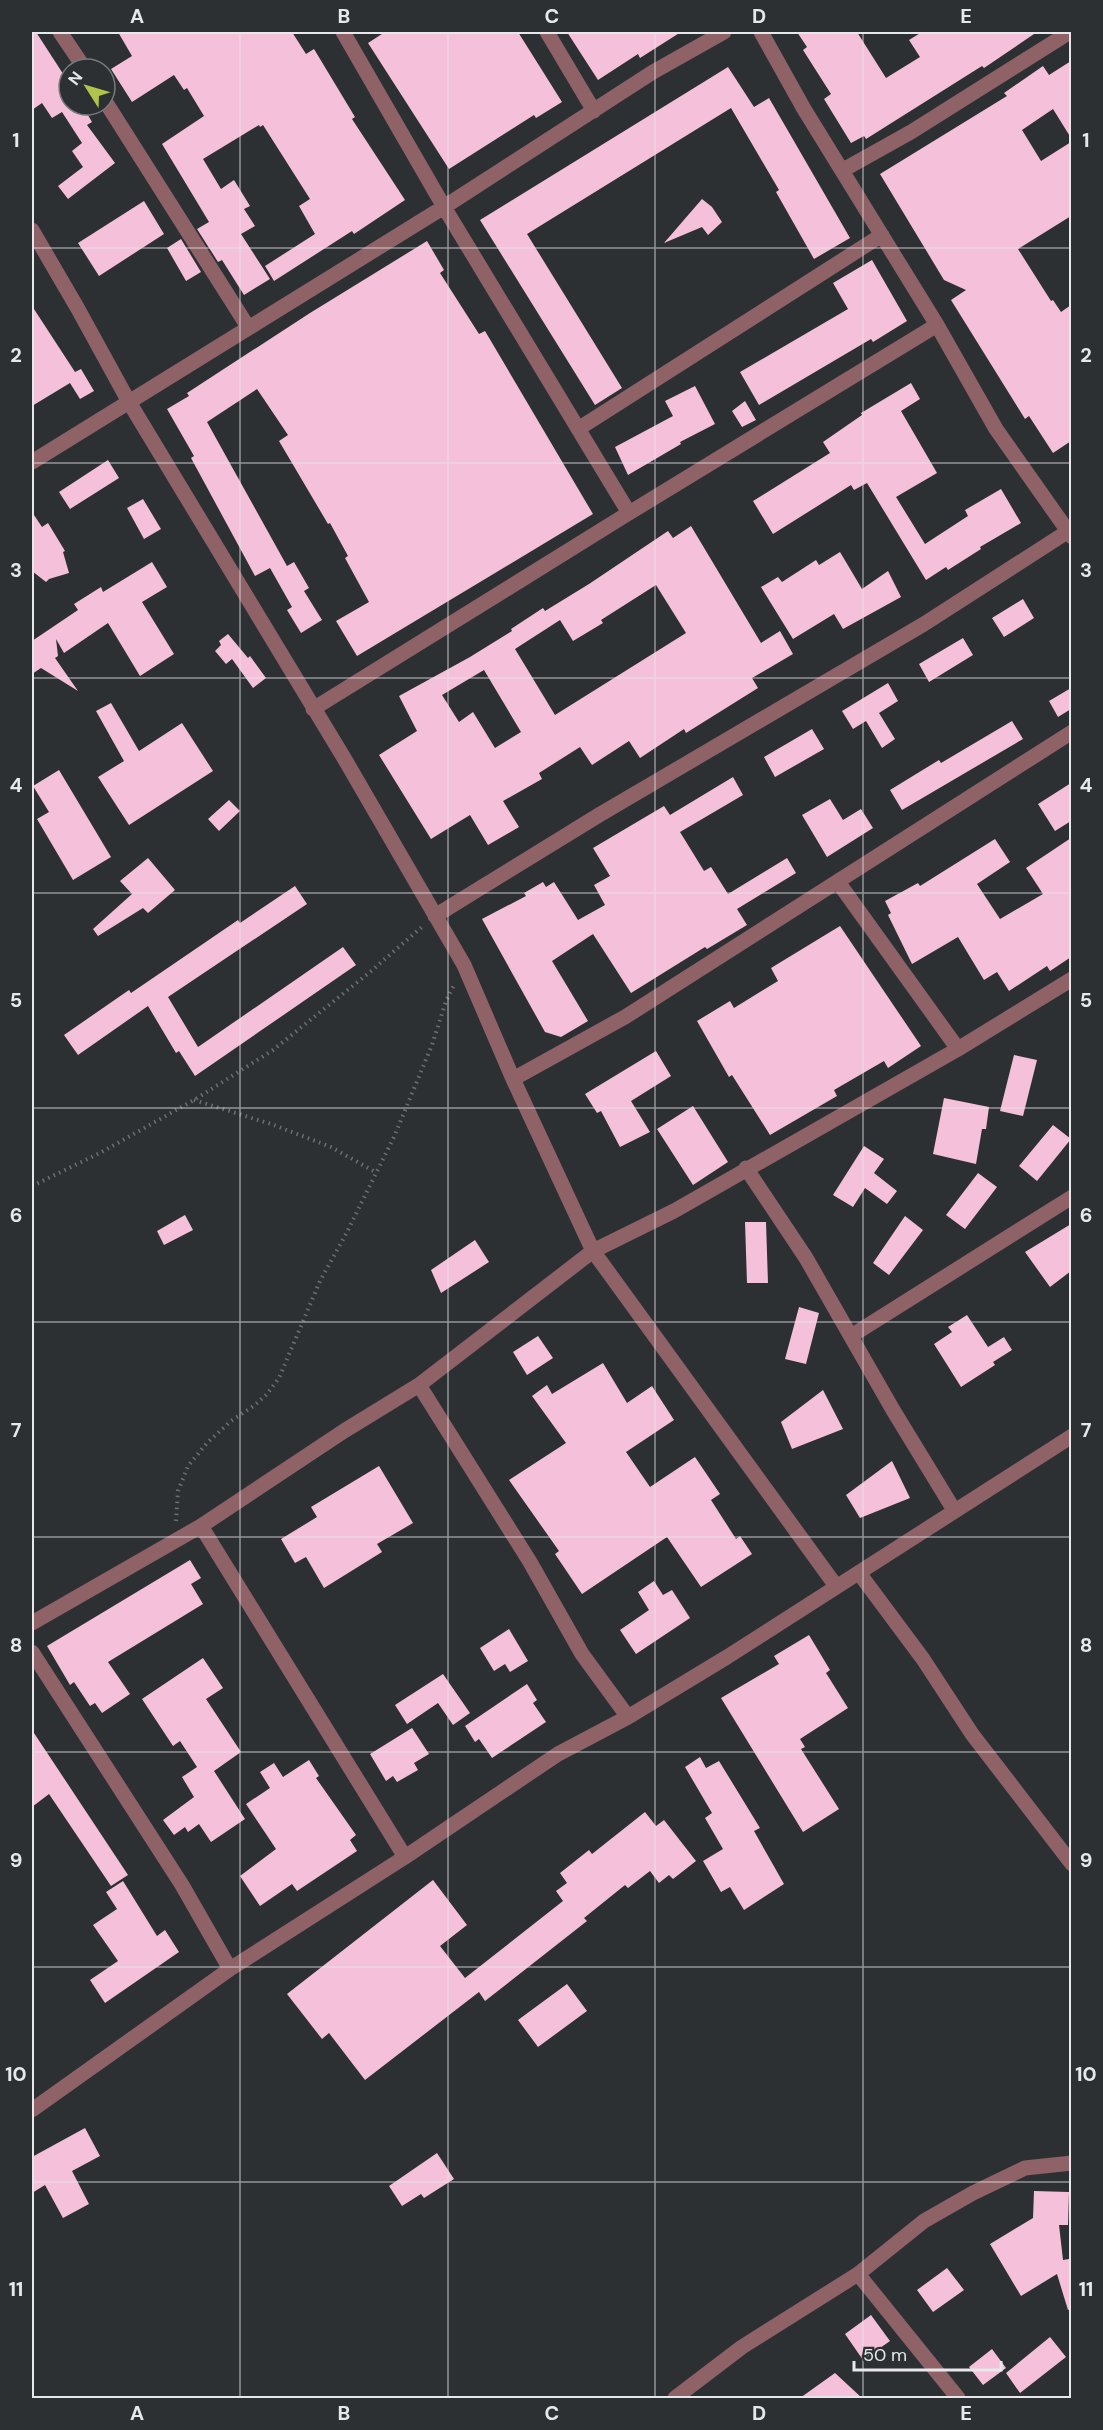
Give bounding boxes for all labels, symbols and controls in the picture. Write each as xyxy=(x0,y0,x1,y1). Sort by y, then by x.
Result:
text: A xyxy=(130,3,144,29)
text: B xyxy=(338,3,350,29)
text: C xyxy=(545,3,559,29)
text: D xyxy=(752,3,766,29)
text: E xyxy=(960,3,972,29)
north arrow xyxy=(57,57,117,117)
text: N xyxy=(64,67,87,89)
text: 1 xyxy=(12,127,20,153)
text: 1 xyxy=(1082,127,1090,153)
text: 2 xyxy=(10,342,22,368)
text: 2 xyxy=(1080,342,1092,368)
text: 3 xyxy=(10,557,22,583)
text: 3 xyxy=(1080,557,1092,583)
text: 4 xyxy=(10,772,23,798)
text: 4 xyxy=(1080,772,1093,798)
text: 5 xyxy=(10,987,22,1013)
text: 5 xyxy=(1080,987,1092,1013)
text: 6 xyxy=(10,1202,22,1228)
text: 6 xyxy=(1080,1202,1092,1228)
text: 7 xyxy=(11,1417,22,1443)
text: 7 xyxy=(1081,1417,1092,1443)
text: 8 xyxy=(10,1632,22,1658)
text: 8 xyxy=(1080,1632,1092,1658)
text: 9 xyxy=(10,1847,22,1873)
text: 9 xyxy=(1080,1847,1092,1873)
text: 10 xyxy=(5,2061,27,2087)
text: 10 xyxy=(1075,2061,1097,2087)
text: 11 xyxy=(9,2276,23,2302)
text: 11 xyxy=(1079,2276,1093,2302)
scale bar xyxy=(854,2334,1001,2372)
text: 50 m xyxy=(863,2343,907,2367)
text: A xyxy=(130,2400,144,2426)
text: B xyxy=(338,2400,350,2426)
text: C xyxy=(545,2400,559,2426)
text: D xyxy=(752,2400,766,2426)
text: E xyxy=(960,2400,972,2426)

